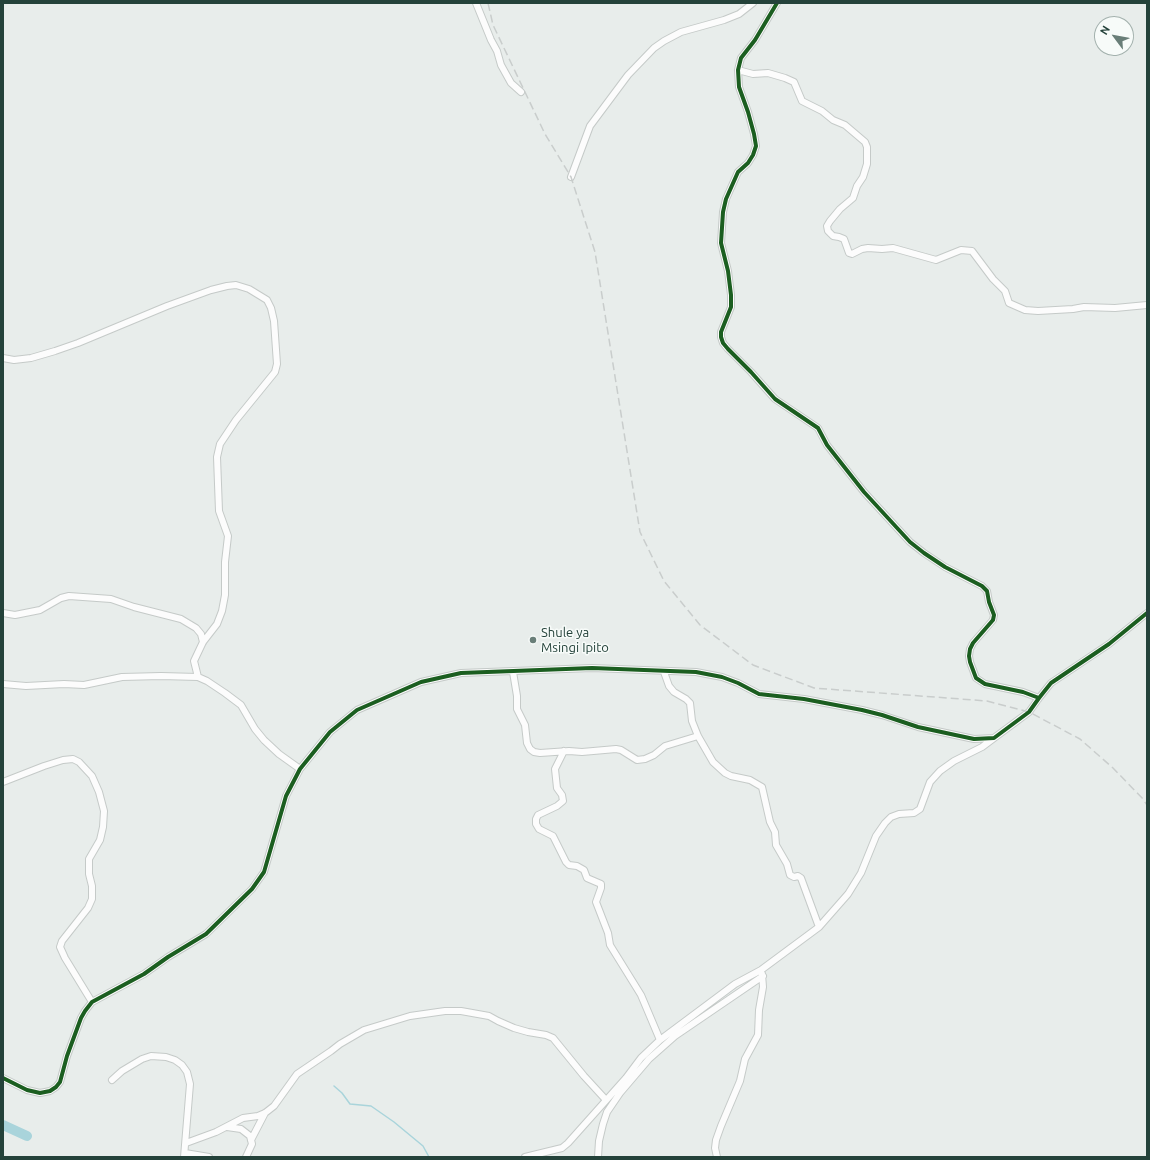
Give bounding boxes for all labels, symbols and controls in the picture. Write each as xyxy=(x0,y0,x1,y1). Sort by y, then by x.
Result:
north arrow xyxy=(1094,16,1134,56)
text: N xyxy=(1097,24,1112,37)
place label: Shule ya Msingi Ipito xyxy=(541,625,609,656)
marker: Shule ya Msingi Ipito xyxy=(528,635,538,645)

